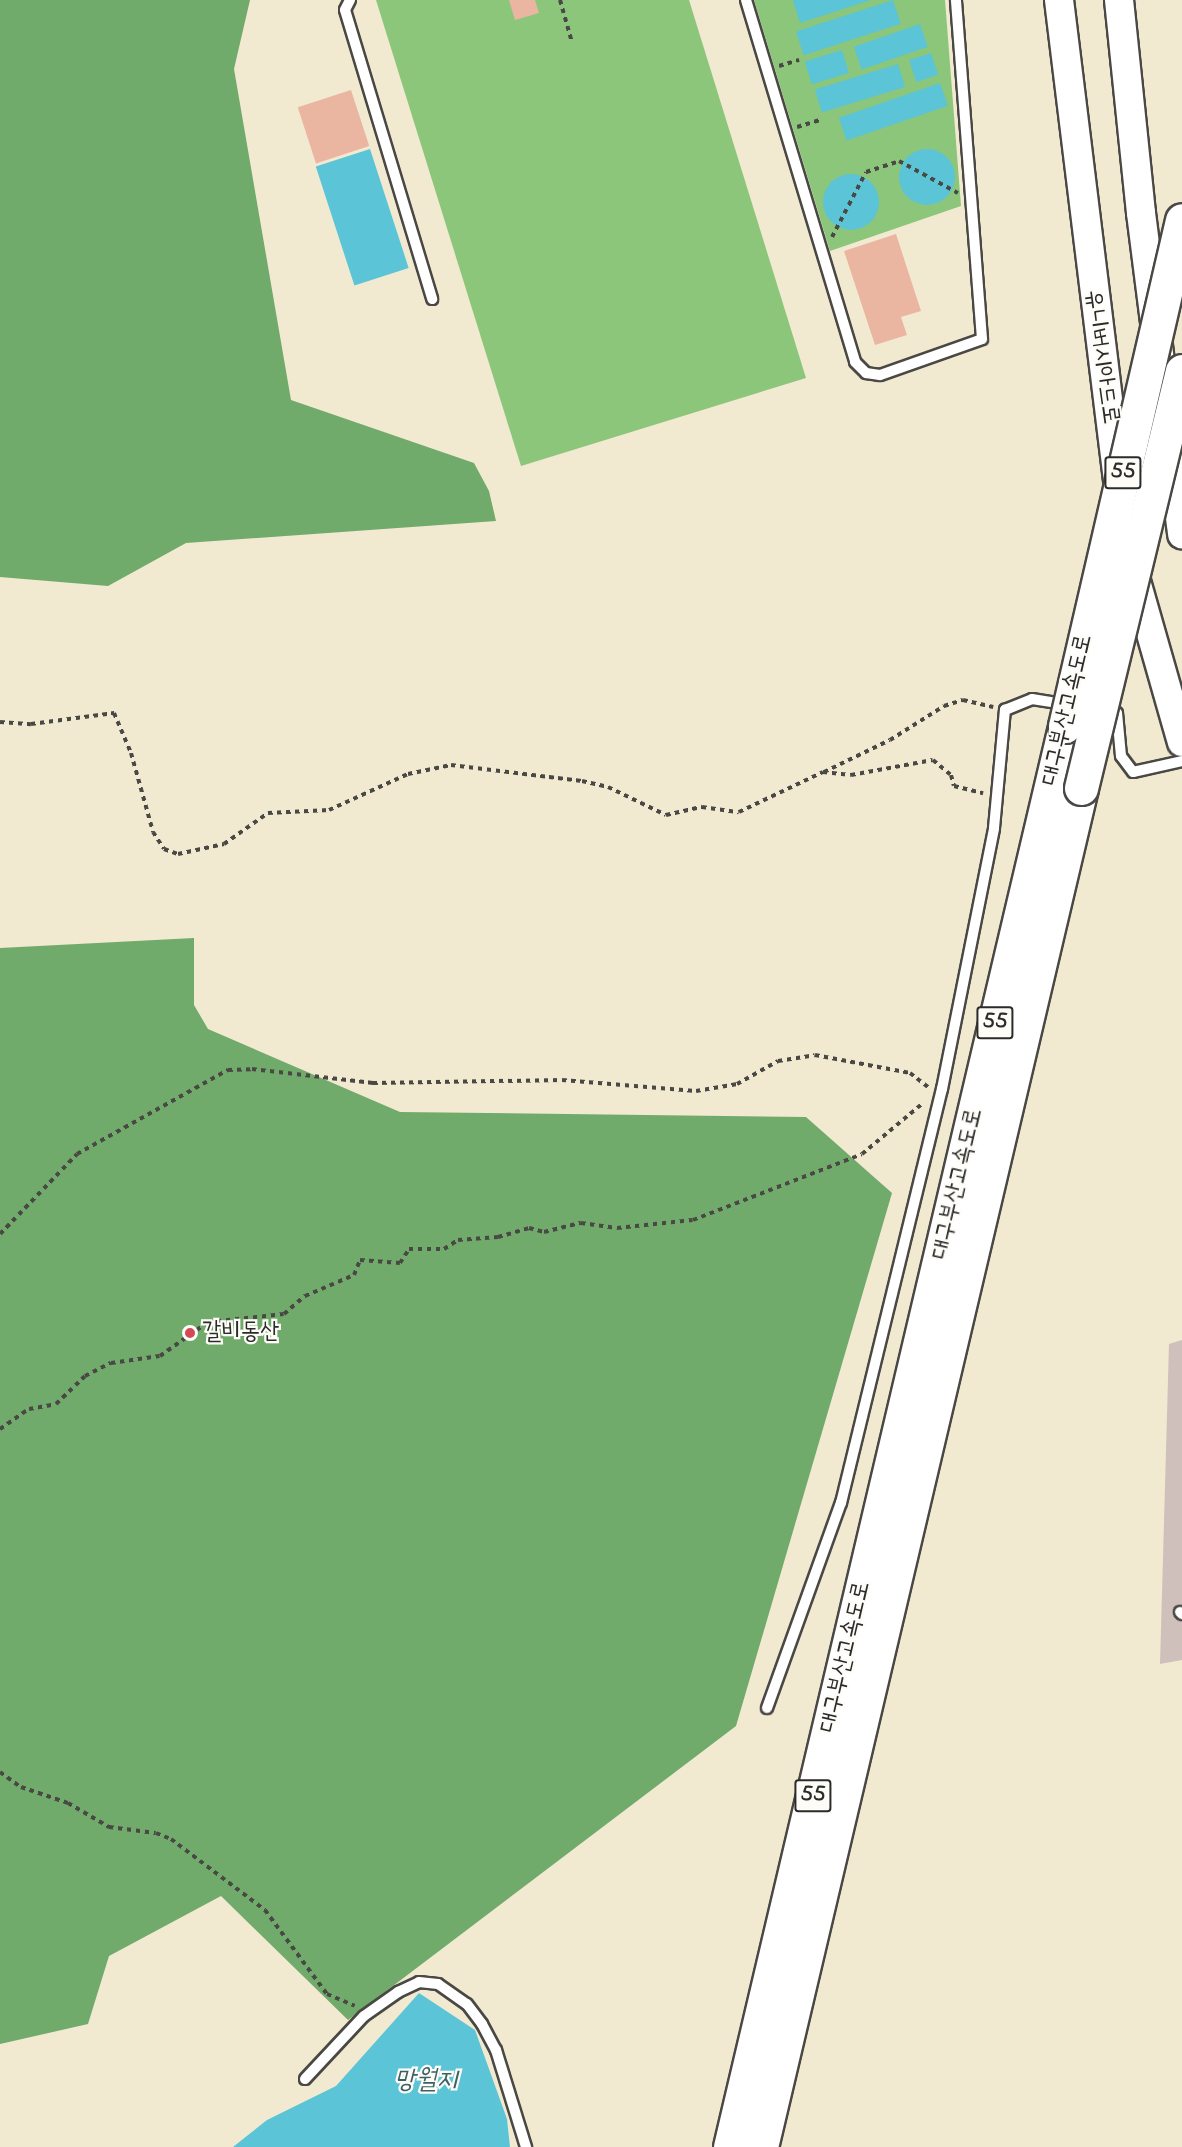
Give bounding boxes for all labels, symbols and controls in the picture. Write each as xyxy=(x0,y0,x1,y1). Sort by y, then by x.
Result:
street label: 유니버시아드로 xyxy=(1077,288,1125,426)
road number: 55 xyxy=(1104,454,1142,492)
street label: 대구부산고속도로 xyxy=(1037,631,1099,789)
road number: 55 xyxy=(976,1004,1014,1042)
street label: 대구부산고속도로 xyxy=(927,1105,989,1263)
place label: 갈비동산 xyxy=(202,1319,279,1347)
marker: 갈비동산 xyxy=(183,1326,197,1340)
street label: 대구부산고속도로 xyxy=(815,1578,877,1736)
road number: 55 xyxy=(794,1777,832,1815)
water label: 망월지 xyxy=(395,2066,457,2098)

